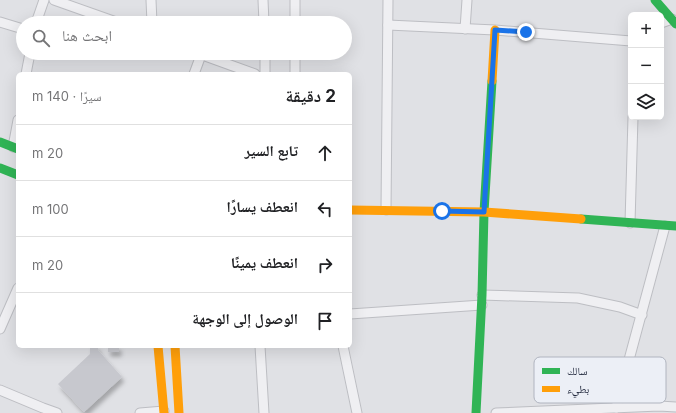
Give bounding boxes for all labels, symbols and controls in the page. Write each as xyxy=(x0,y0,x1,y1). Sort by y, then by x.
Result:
map controls xyxy=(628,12,664,120)
button: + xyxy=(628,12,664,48)
search box xyxy=(16,16,352,60)
route end xyxy=(517,23,535,41)
text: ابحث هنا xyxy=(62,26,112,45)
icon: search xyxy=(30,27,52,49)
button: − xyxy=(628,48,664,84)
button: layers xyxy=(628,84,664,120)
text: 2 دقيقة xyxy=(286,86,336,106)
text: سيرًا · 140 m xyxy=(32,88,102,104)
text: تابع السير xyxy=(244,141,298,160)
icon: ahead xyxy=(314,142,336,164)
text: 20 m xyxy=(32,145,63,161)
text: انعطف يسارًا xyxy=(226,197,298,216)
icon: left xyxy=(314,198,336,220)
text: 100 m xyxy=(32,201,69,217)
route start xyxy=(433,202,451,220)
text: انعطف يمينًا xyxy=(231,253,298,272)
icon: right xyxy=(314,254,336,276)
text: 20 m xyxy=(32,257,63,273)
text: الوصول إلى الوجهة xyxy=(192,309,298,328)
icon: arrive xyxy=(314,310,336,332)
legend xyxy=(534,357,666,403)
text: سالك xyxy=(567,364,587,378)
text: بطيء xyxy=(567,382,589,398)

